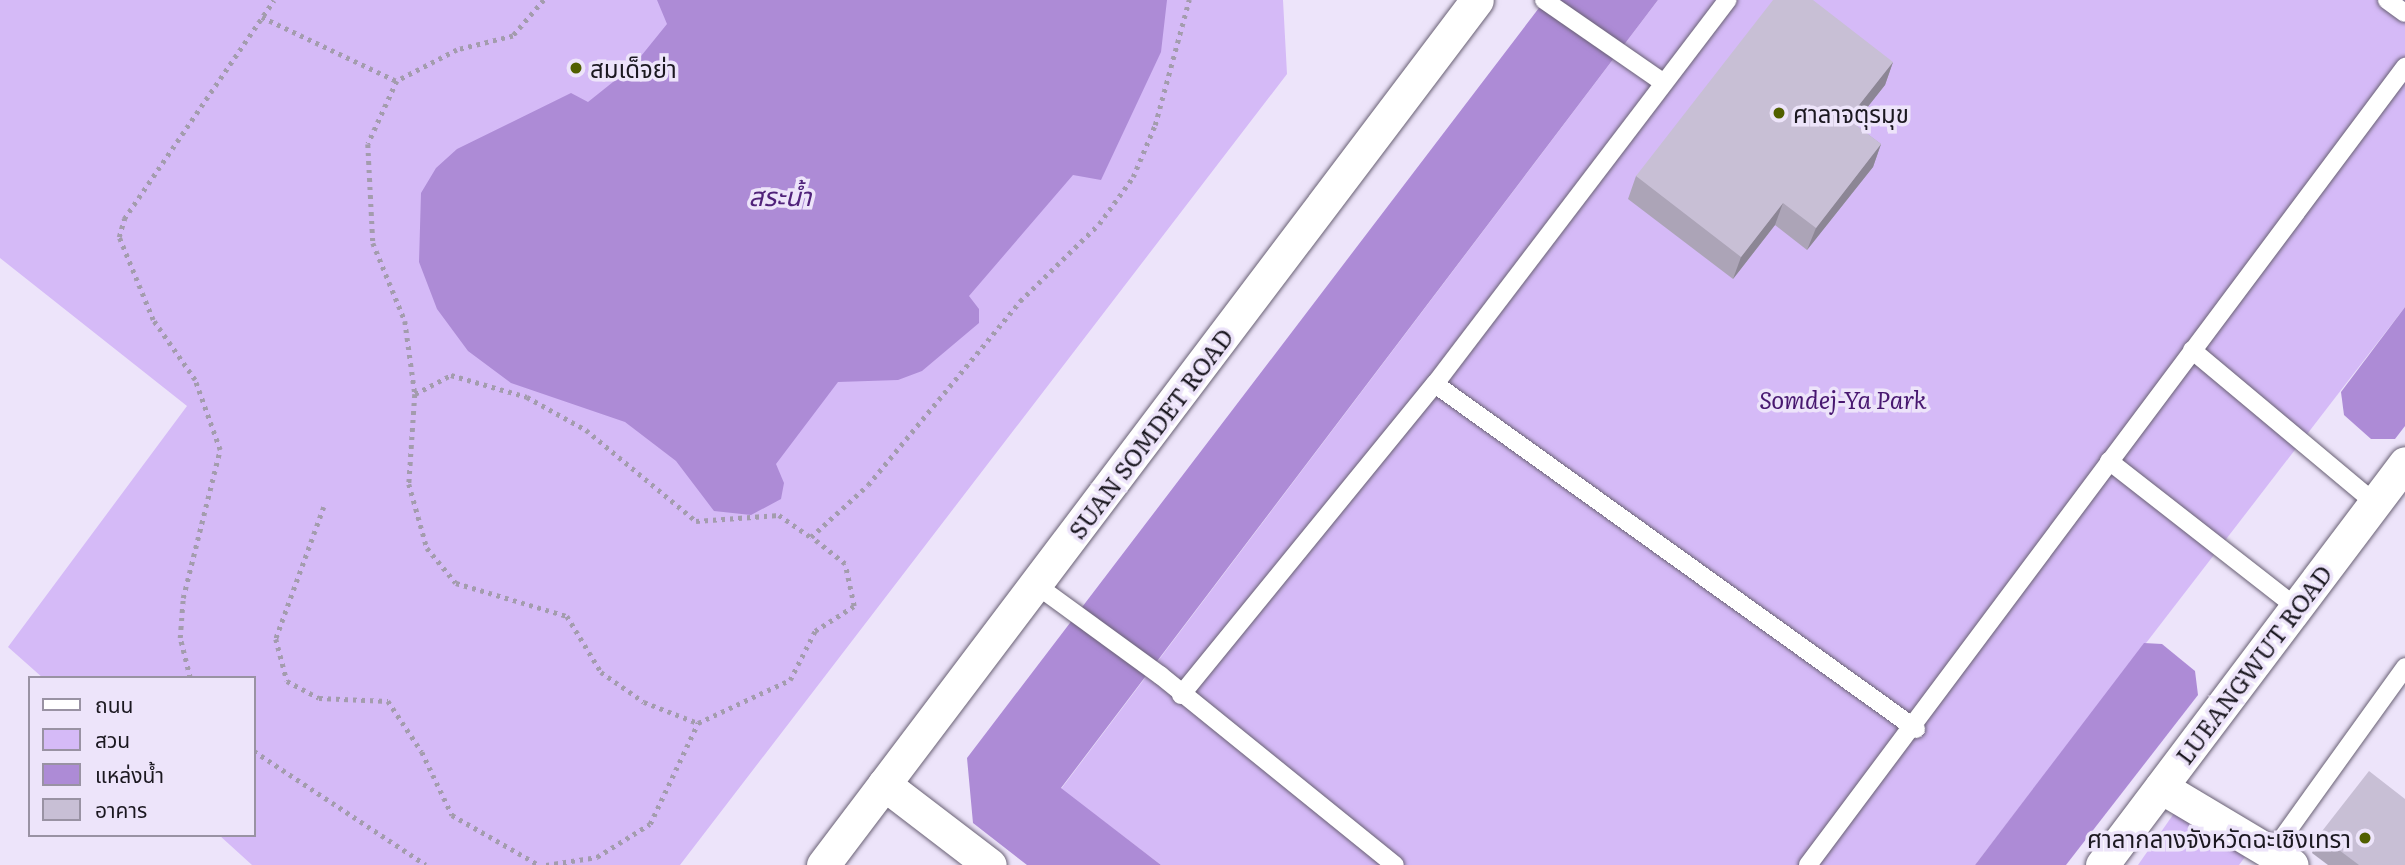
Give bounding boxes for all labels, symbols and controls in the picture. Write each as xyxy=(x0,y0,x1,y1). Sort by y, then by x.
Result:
place label: สมเด็จย่า xyxy=(590,54,677,82)
marker: สมเด็จย่า xyxy=(568,60,584,76)
place label: ศาลาจตุรมุข xyxy=(1793,99,1909,127)
marker: ศาลาจตุรมุข xyxy=(1771,105,1787,121)
water label: สระน้ำ xyxy=(749,179,811,211)
street label: SUAN SOMDET ROAD xyxy=(1062,322,1238,544)
park label: Somdej-Ya Park xyxy=(1759,385,1927,413)
street label: LUEANGWUT ROAD xyxy=(2169,559,2337,769)
legend xyxy=(28,676,256,837)
text: ถนน xyxy=(95,688,133,719)
text: สวน xyxy=(95,723,130,754)
text: แหล่งน้ำ xyxy=(95,758,164,789)
text: อาคาร xyxy=(95,793,147,824)
place label: ศาลากลางจังหวัดฉะเชิงเทรา xyxy=(2087,824,2351,852)
marker: ศาลากลางจังหวัดฉะเชิงเทรา xyxy=(2357,830,2373,846)

